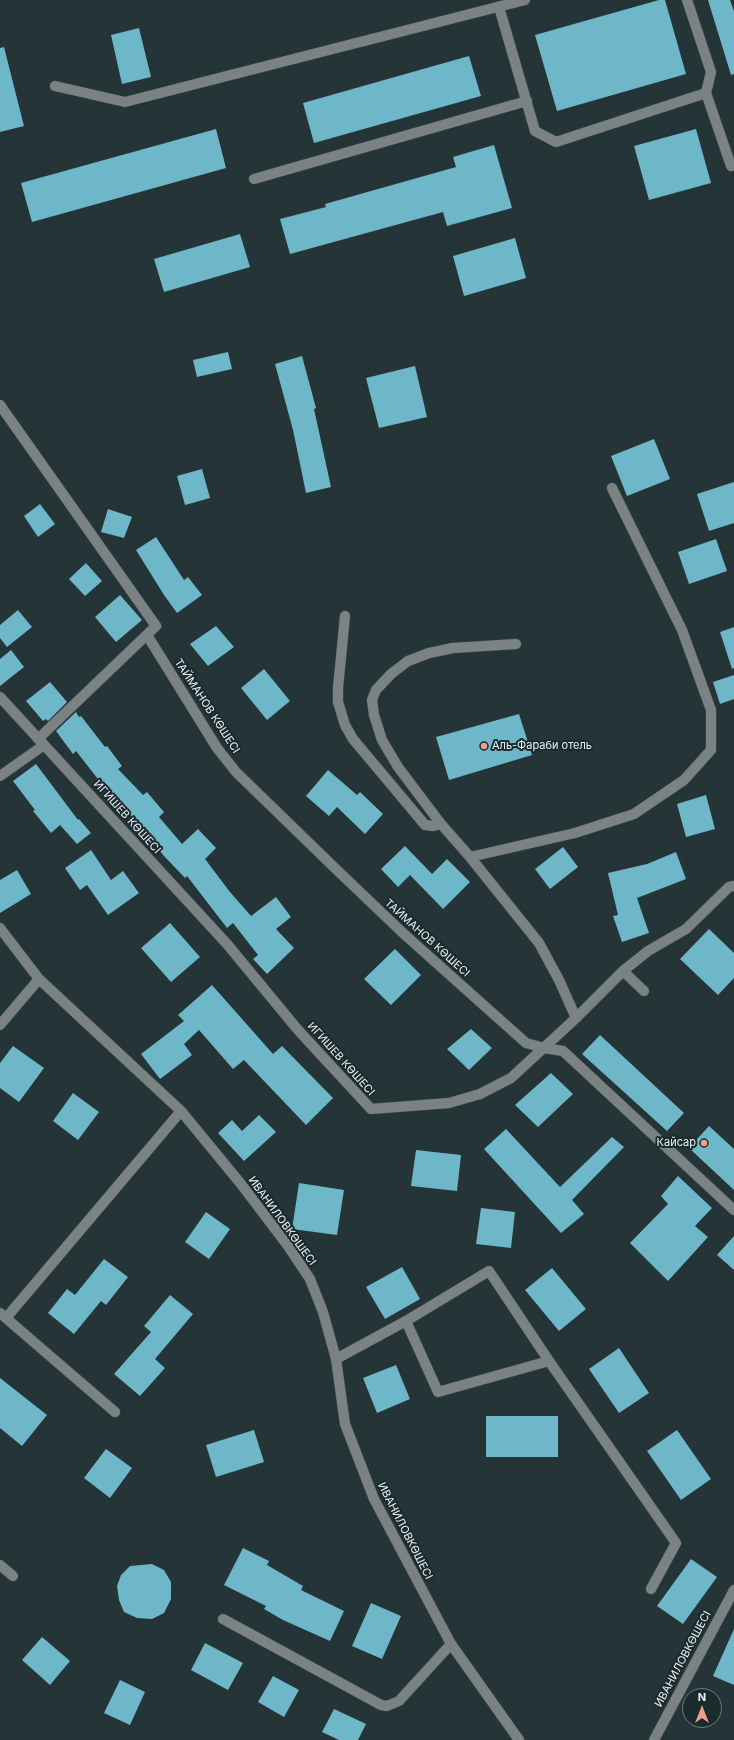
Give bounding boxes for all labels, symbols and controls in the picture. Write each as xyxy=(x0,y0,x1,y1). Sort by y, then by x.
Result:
street label: ТАЙМАНОВ КӨШЕСІ xyxy=(172,656,242,756)
place label: Аль-Фараби отель xyxy=(492,739,592,753)
marker: Аль-Фараби отель xyxy=(479,741,489,751)
street label: ИГИШЕВ КӨШЕСІ xyxy=(91,778,163,856)
street label: ТАЙМАНОВ КӨШЕСІ xyxy=(382,896,472,980)
street label: ИГИШЕВ КӨШЕСІ xyxy=(305,1020,377,1098)
place label: Кайсар xyxy=(657,1136,696,1150)
marker: Кайсар xyxy=(699,1138,709,1148)
street label: ИВАНИЛОВКӨШЕСІ xyxy=(245,1174,319,1268)
street label: ИВАНИЛОВКӨШЕСІ xyxy=(375,1480,435,1582)
street label: ИВАНИЛОВКӨШЕСІ xyxy=(652,1609,714,1709)
north arrow xyxy=(682,1688,722,1728)
text: N xyxy=(698,1690,706,1704)

